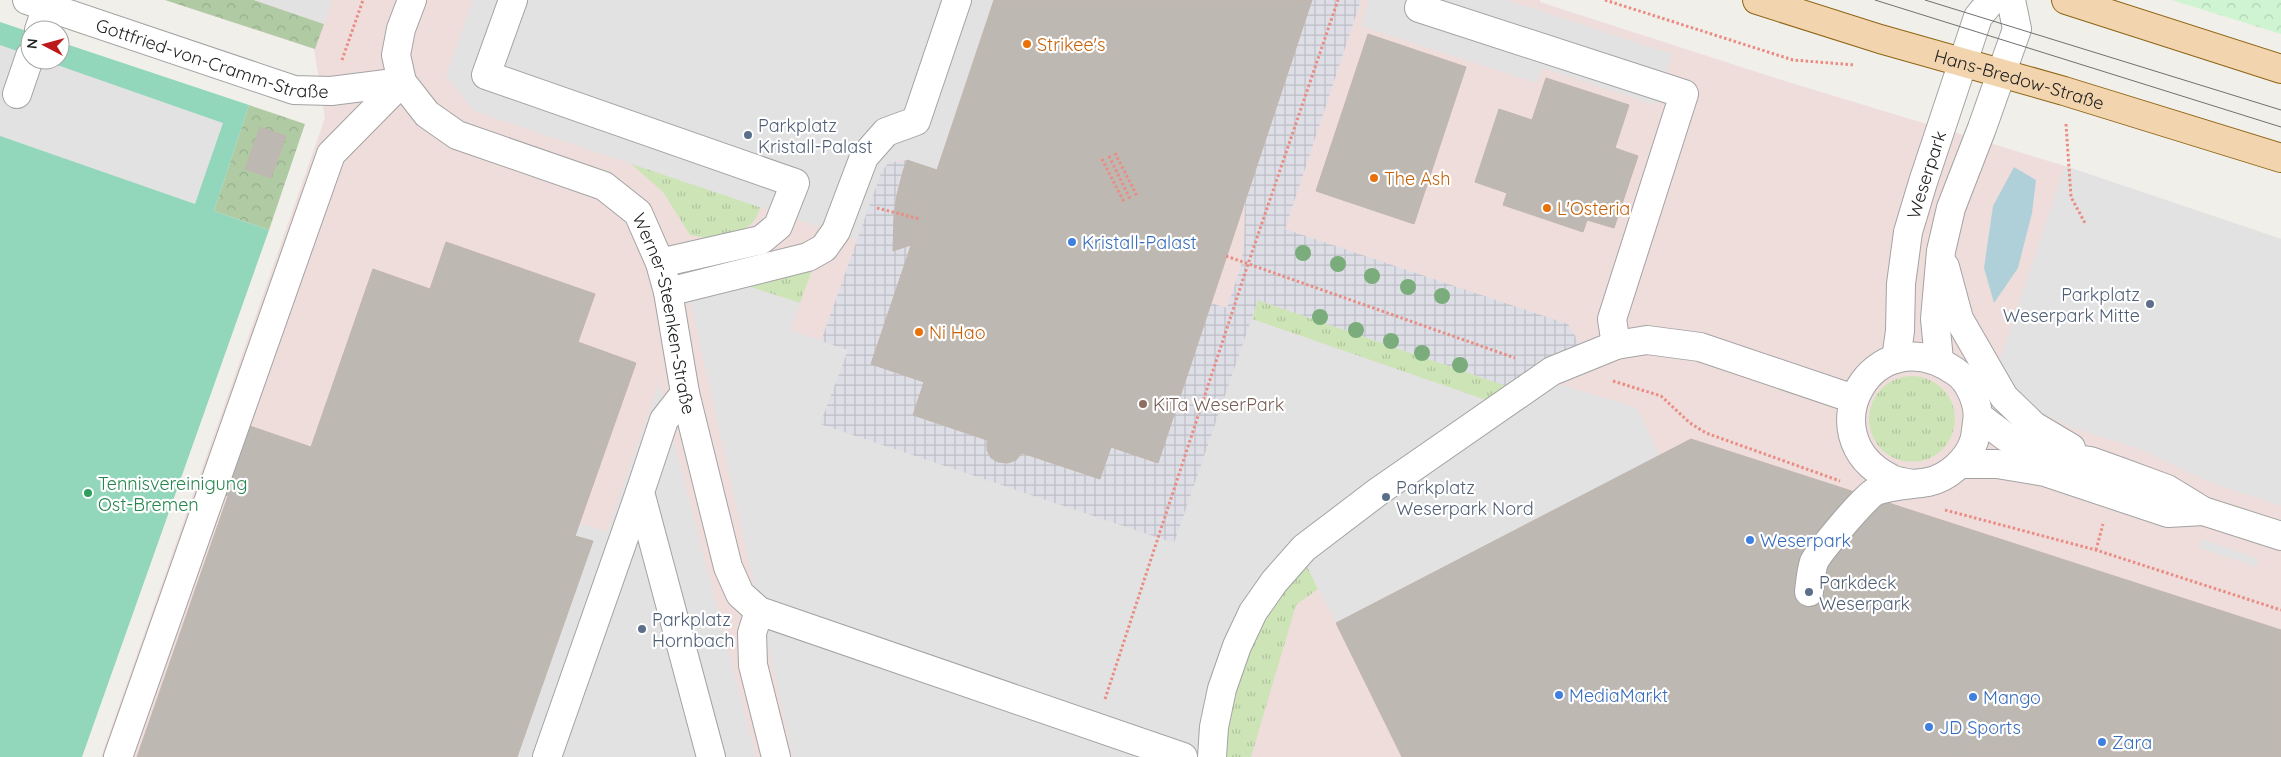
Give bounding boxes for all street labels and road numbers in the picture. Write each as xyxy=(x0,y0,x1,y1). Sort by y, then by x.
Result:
street label: Gottfried-von-Cramm-Straße xyxy=(93,13,329,102)
street label: Hans-Bredow-Straße xyxy=(1932,43,2107,114)
street label: Weserpark xyxy=(1901,127,1951,221)
street label: Werner-Steenken-Straße xyxy=(628,209,701,416)

